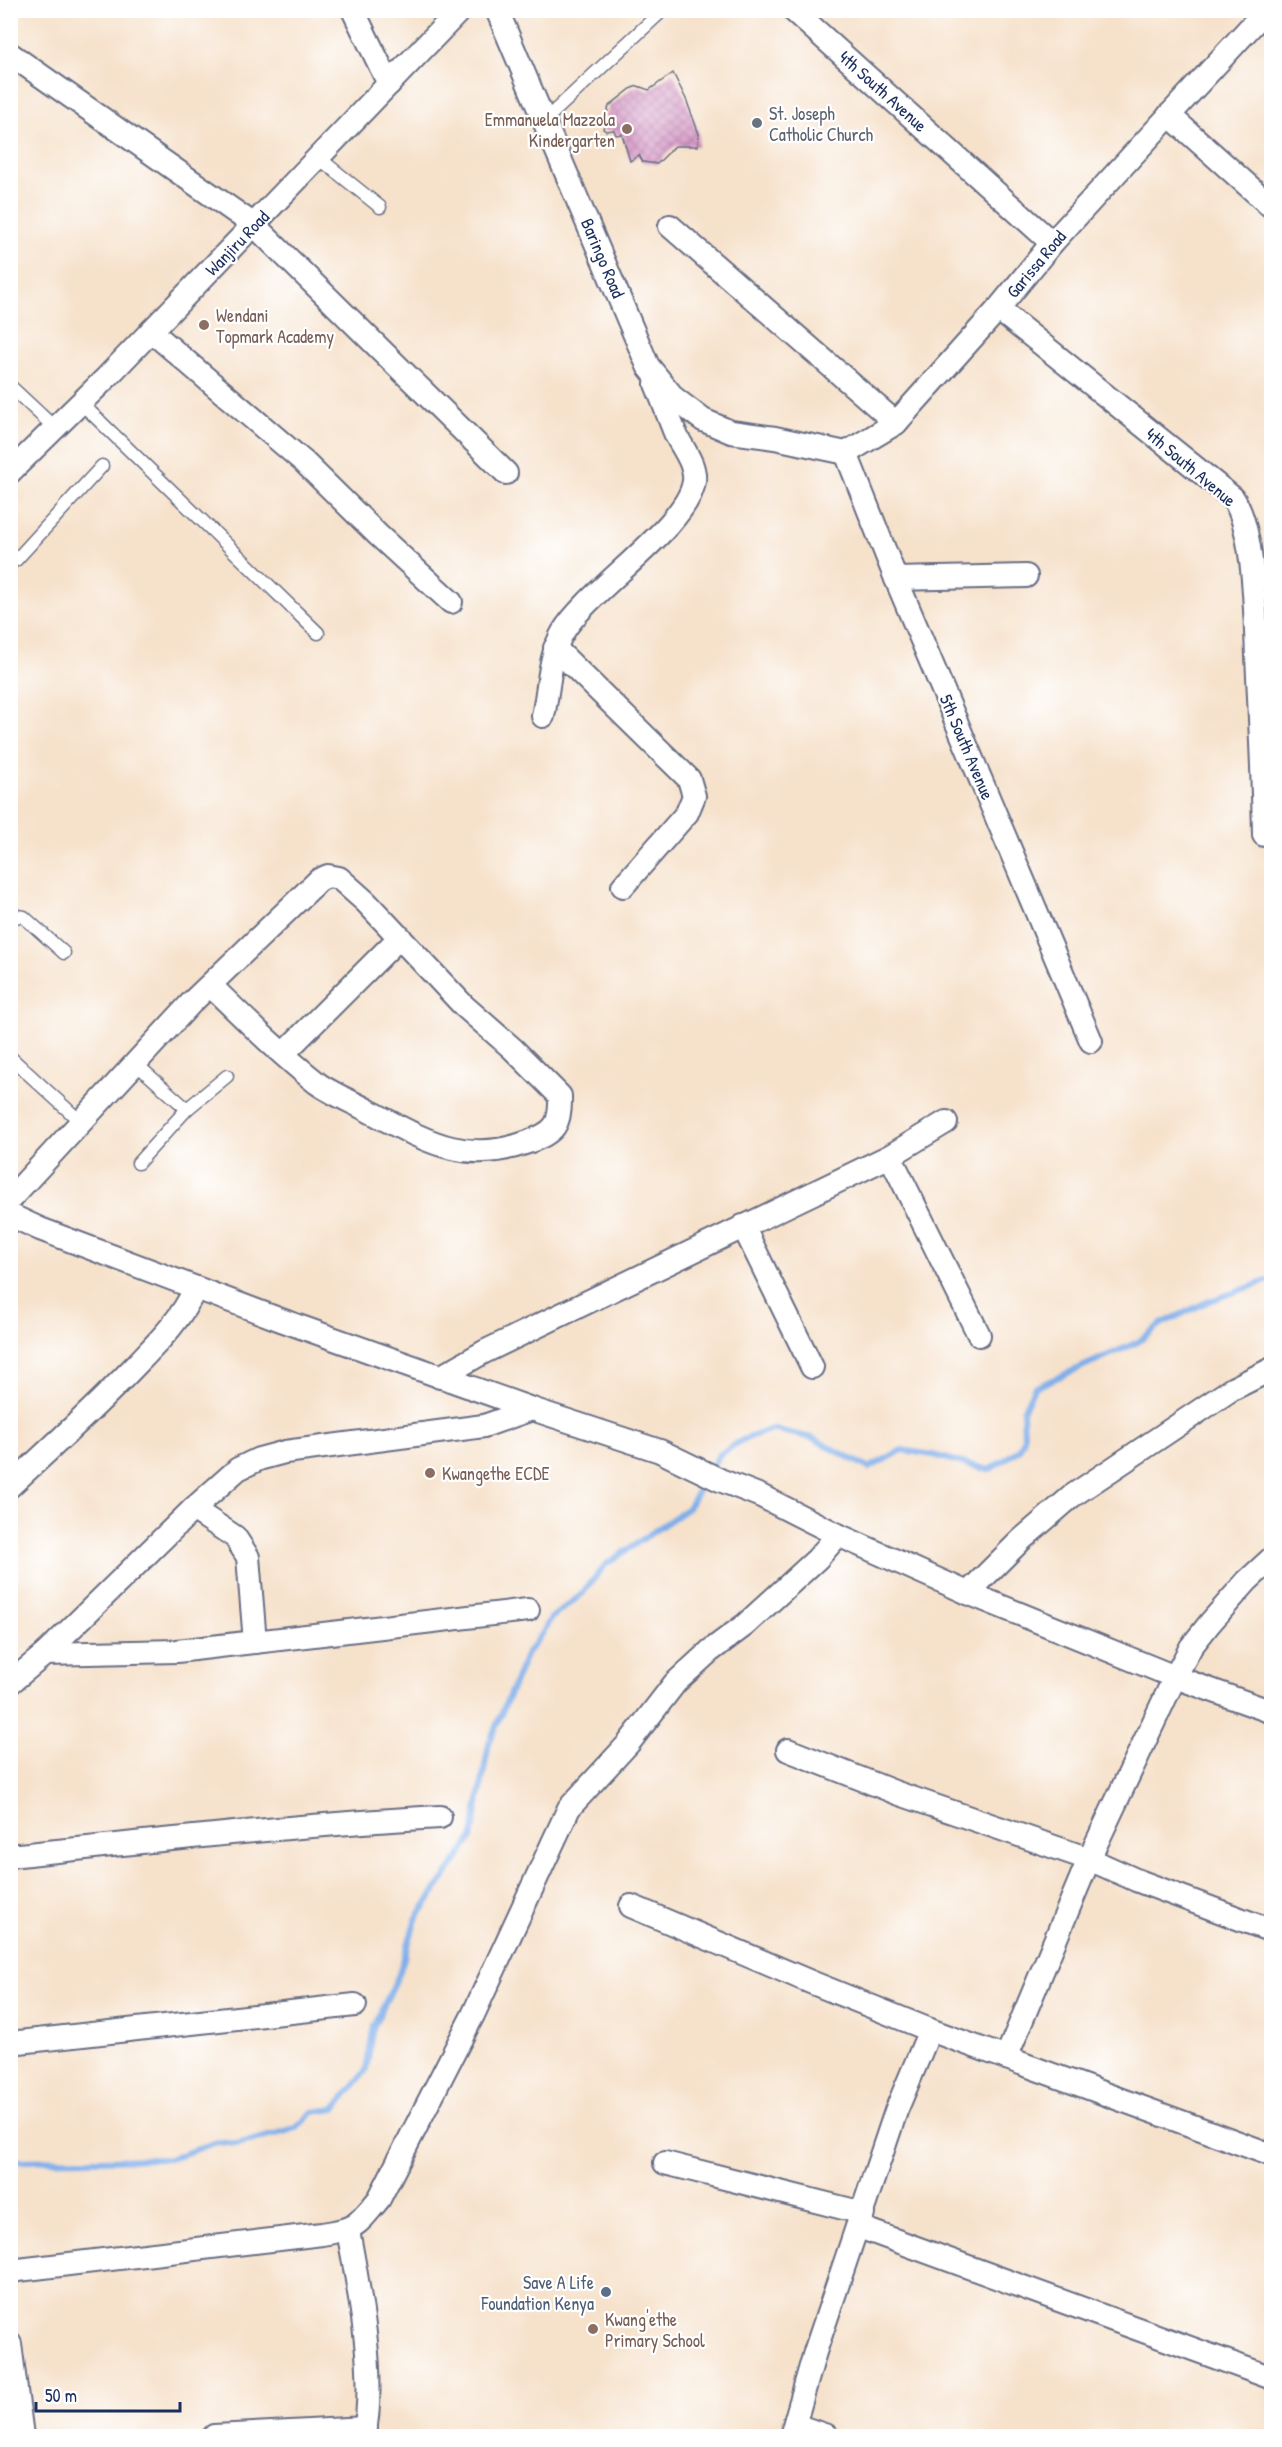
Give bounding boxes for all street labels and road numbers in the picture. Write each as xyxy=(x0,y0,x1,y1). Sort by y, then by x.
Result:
street label: 4th South Avenue xyxy=(833,45,933,137)
street label: Wanjiru Road xyxy=(199,205,275,281)
street label: Baringo Road xyxy=(575,214,631,302)
street label: Garissa Road xyxy=(1000,225,1072,303)
street label: 4th South Avenue xyxy=(1140,422,1242,512)
street label: 5th South Avenue xyxy=(934,691,1000,803)

